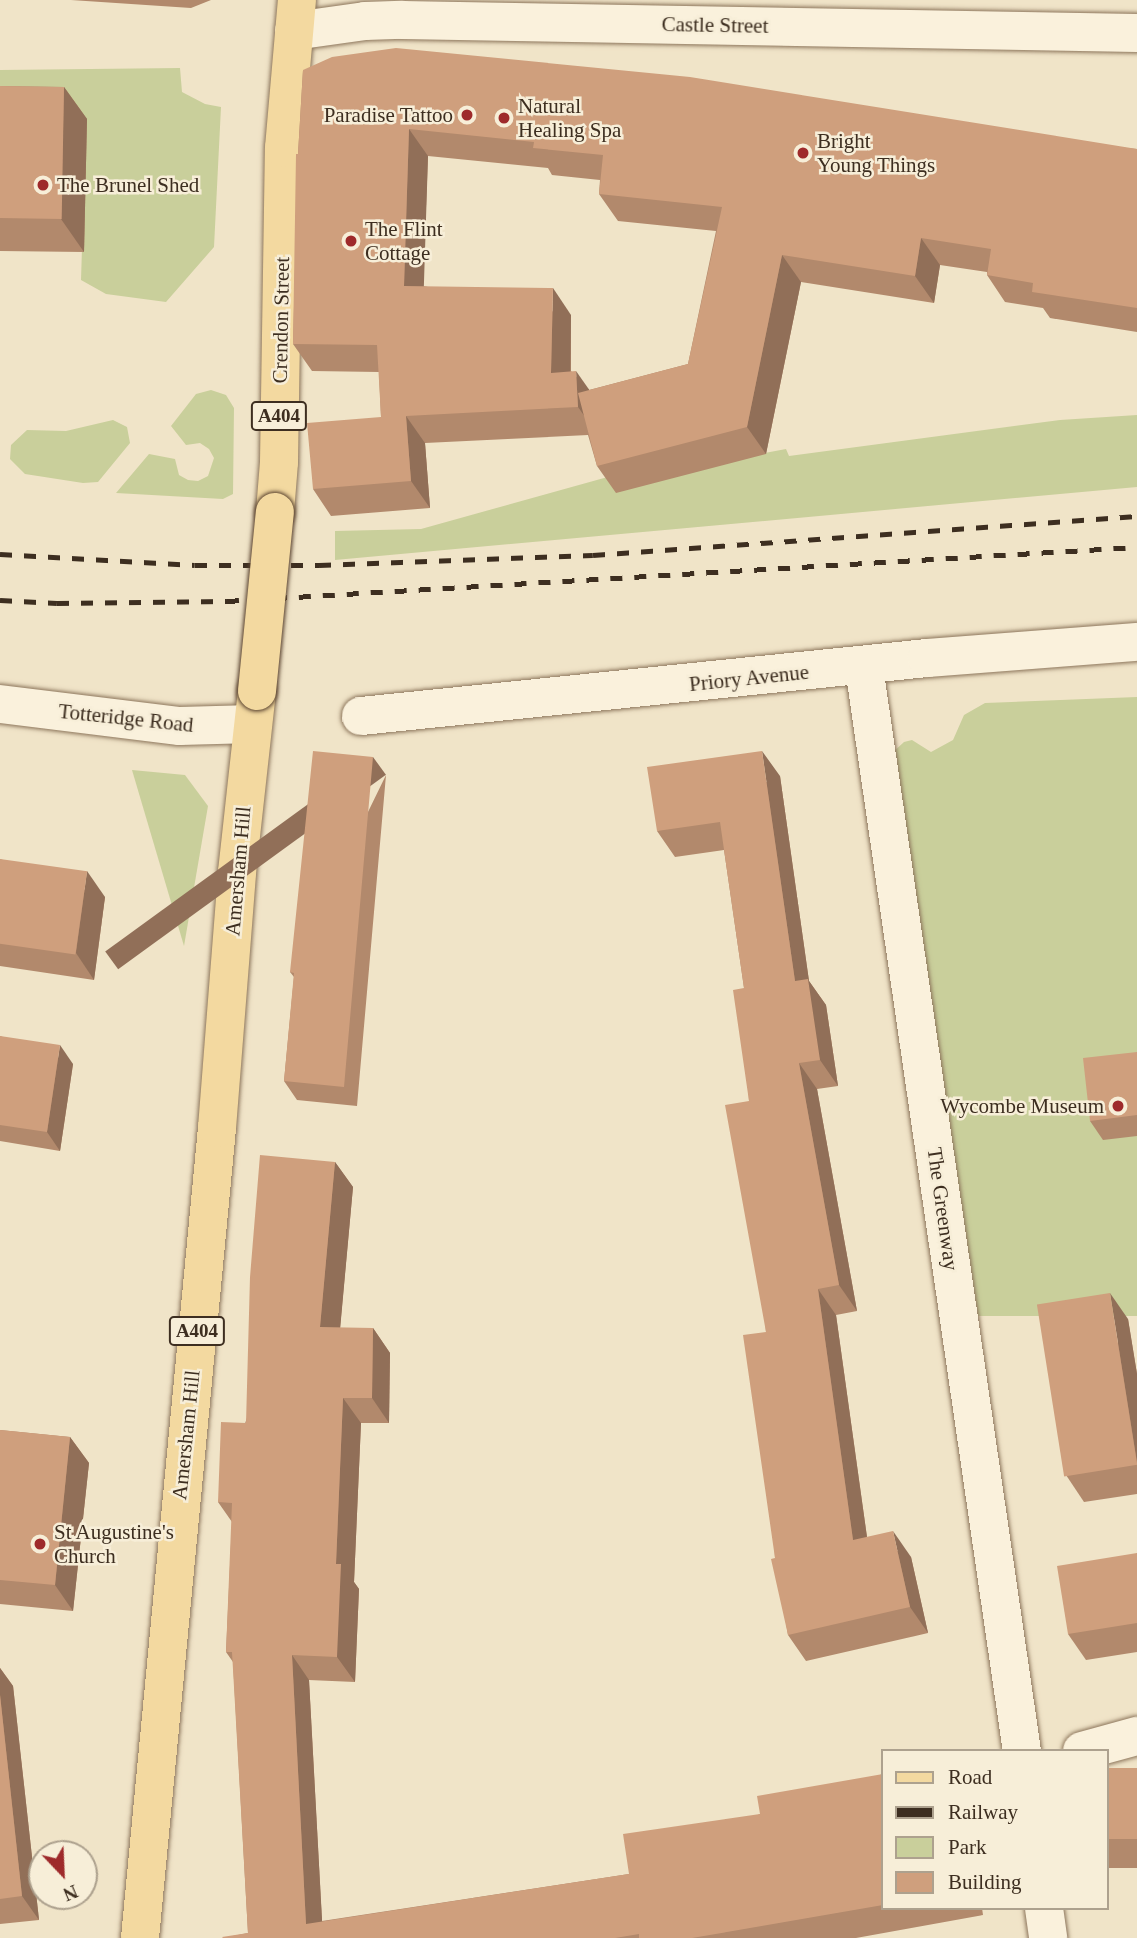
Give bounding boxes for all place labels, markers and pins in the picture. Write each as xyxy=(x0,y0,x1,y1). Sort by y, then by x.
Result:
place label: Natural Healing Spa xyxy=(518,93,621,143)
place label: Paradise Tattoo xyxy=(323,102,453,128)
marker: Paradise Tattoo xyxy=(459,107,475,123)
marker: Natural Healing Spa xyxy=(496,110,512,126)
place label: Bright Young Things xyxy=(817,128,936,178)
marker: Bright Young Things xyxy=(795,145,811,161)
place label: The Brunel Shed xyxy=(57,172,199,198)
marker: The Brunel Shed xyxy=(35,177,51,193)
place label: The Flint Cottage xyxy=(365,216,443,266)
marker: The Flint Cottage xyxy=(343,233,359,249)
place label: Wycombe Museum xyxy=(940,1093,1104,1119)
marker: Wycombe Museum xyxy=(1110,1098,1126,1114)
place label: St Augustine's Church xyxy=(54,1519,175,1569)
marker: St Augustine's Church xyxy=(32,1536,48,1552)

